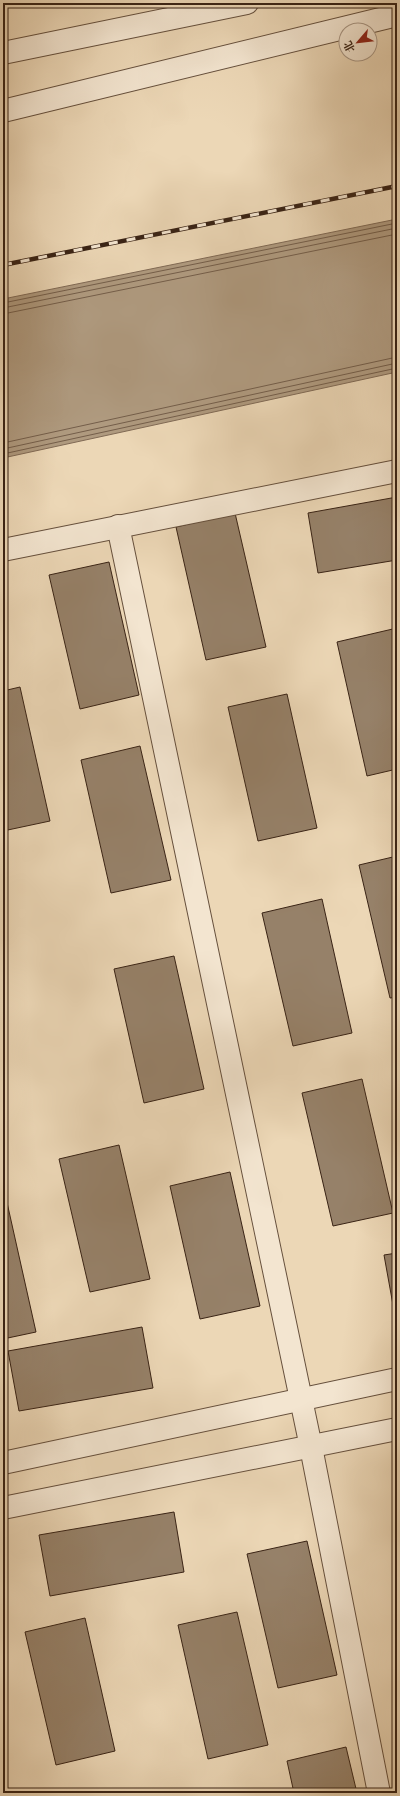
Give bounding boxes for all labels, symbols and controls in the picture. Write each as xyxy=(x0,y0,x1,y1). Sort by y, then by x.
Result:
north arrow xyxy=(338,22,378,62)
text: 北 xyxy=(341,38,359,54)

